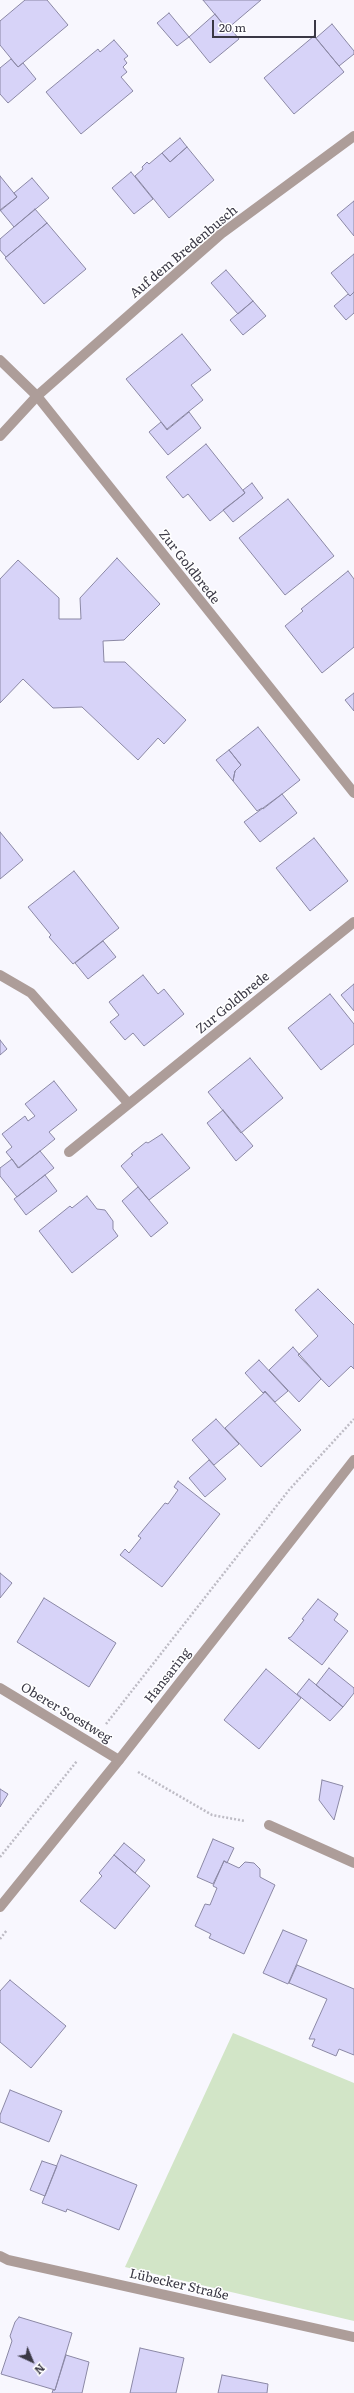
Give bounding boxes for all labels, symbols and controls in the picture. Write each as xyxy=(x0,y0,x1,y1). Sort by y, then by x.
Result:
scale bar xyxy=(214,12,318,38)
text: 20 m xyxy=(219,18,246,36)
street label: Auf dem Bredenbusch xyxy=(127,202,241,302)
street label: Zur Goldbrede xyxy=(155,527,223,607)
street label: Zur Goldbrede xyxy=(193,969,273,1037)
street label: Hansaring xyxy=(142,1645,194,1707)
street label: Oberer Soestweg xyxy=(18,1680,114,1746)
street label: Lübecker Straße xyxy=(128,2266,230,2304)
north arrow xyxy=(12,2341,52,2381)
text: N xyxy=(31,2361,49,2379)

